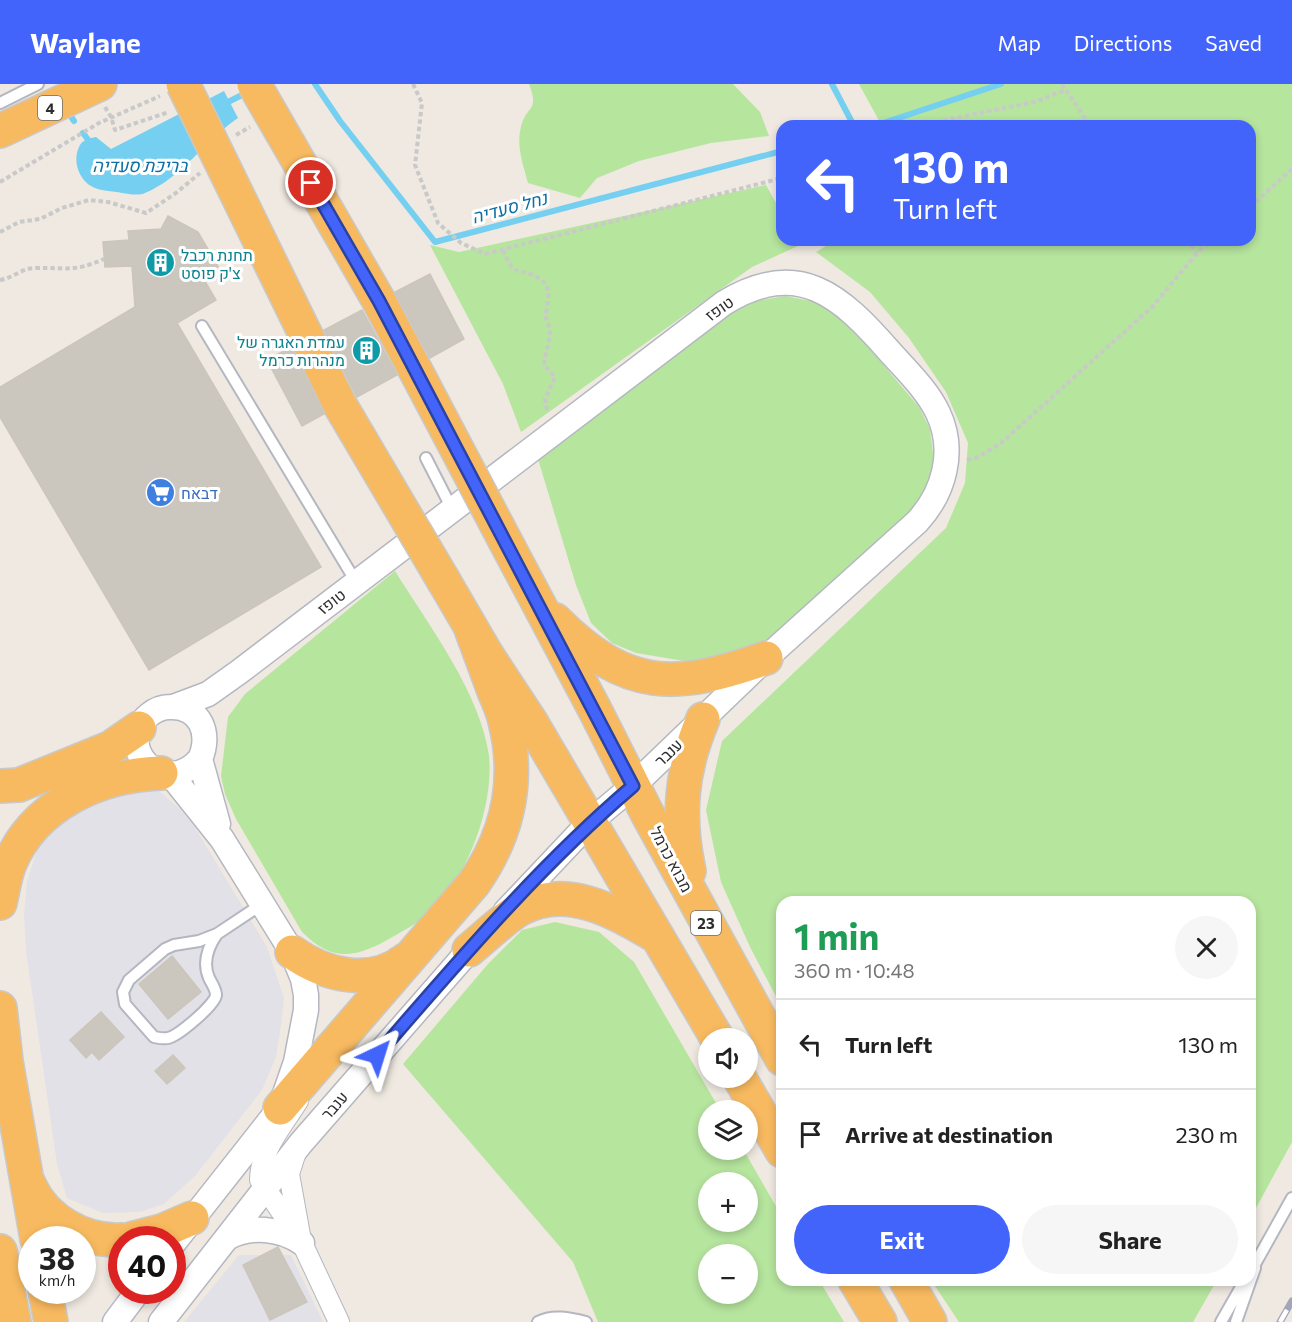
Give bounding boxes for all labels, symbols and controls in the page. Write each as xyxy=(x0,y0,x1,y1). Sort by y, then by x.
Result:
text: Waylane xyxy=(30,25,141,59)
text: Map xyxy=(998,30,1041,55)
text: Directions xyxy=(1074,30,1172,55)
text: Saved xyxy=(1205,30,1262,55)
road number: 4 xyxy=(38,96,62,120)
text: 130 m xyxy=(893,140,1009,192)
icon: left xyxy=(794,144,872,222)
water label: בריכת סעדיה xyxy=(92,154,188,176)
pin xyxy=(285,157,336,208)
icon: arrive xyxy=(294,166,327,199)
water label: נחל סעדיה xyxy=(469,186,551,228)
text: Turn left xyxy=(893,192,997,225)
place label: תחנת רכבל צ'ק פוסט xyxy=(181,245,253,282)
building icon: תחנת רכבל צ'ק פוסט xyxy=(144,247,176,279)
street label: טופז xyxy=(701,292,737,324)
place label: עמדת האגרה של מנהרות כרמל xyxy=(237,332,345,369)
building icon: עמדת האגרה של מנהרות כרמל xyxy=(350,334,382,366)
supermarket icon: דבאח xyxy=(144,476,176,508)
place label: דבאח xyxy=(181,483,218,502)
street label: טופז xyxy=(313,584,349,618)
street label: ענבר xyxy=(650,734,686,770)
street label: מבוא כרמל xyxy=(647,823,697,895)
road number: 23 xyxy=(691,911,721,935)
text: 1 min xyxy=(794,913,879,957)
button: close xyxy=(1175,916,1238,979)
text: 360 m · 10:48 xyxy=(794,958,915,982)
position arrow xyxy=(345,1023,409,1087)
map controls xyxy=(698,1028,758,1304)
button: sound xyxy=(698,1028,758,1088)
icon: left xyxy=(794,1028,827,1061)
text: Turn left xyxy=(845,1031,932,1058)
text: 130 m xyxy=(1178,1031,1238,1058)
street label: ענבר xyxy=(317,1087,351,1123)
button: layers xyxy=(698,1100,758,1160)
icon: arrive xyxy=(794,1118,827,1151)
text: Arrive at destination xyxy=(845,1121,1053,1148)
text: 230 m xyxy=(1175,1121,1238,1148)
button: + xyxy=(698,1172,758,1232)
button: Exit xyxy=(794,1205,1010,1274)
button: Share xyxy=(1022,1205,1238,1274)
speed limit sign: 40 xyxy=(108,1226,186,1304)
text: 38 xyxy=(39,1239,75,1276)
button: − xyxy=(698,1244,758,1304)
text: km/h xyxy=(39,1271,75,1289)

